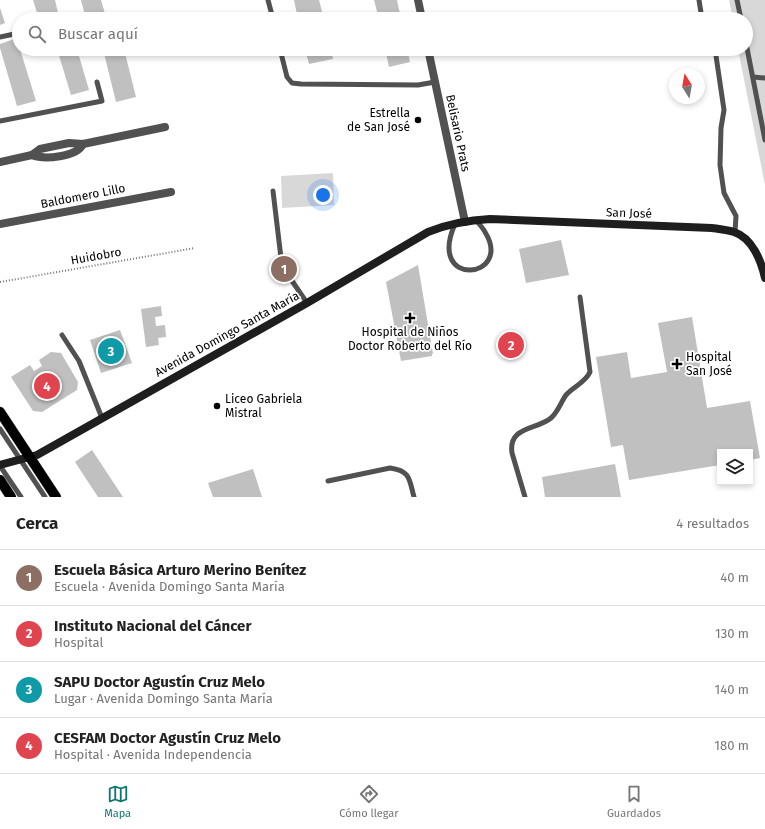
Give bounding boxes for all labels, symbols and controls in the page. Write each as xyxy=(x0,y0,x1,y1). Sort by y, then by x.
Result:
search box xyxy=(12,12,753,56)
icon: search xyxy=(26,23,48,45)
text: Buscar aquí xyxy=(58,25,138,43)
north arrow xyxy=(669,68,705,104)
street label: Belisario Prats xyxy=(443,93,473,173)
place label: Estrella de San José xyxy=(347,106,410,134)
marker: Estrella de San José xyxy=(413,115,423,125)
street label: Baldomero Lillo xyxy=(39,181,127,211)
your location xyxy=(313,185,333,205)
street label: San José xyxy=(606,205,652,221)
street label: Huidobro xyxy=(70,245,122,267)
pin: 1 xyxy=(271,254,297,284)
street label: Avenida Domingo Santa María xyxy=(152,288,302,380)
marker: Hospital de Niños Doctor Roberto del Río xyxy=(404,312,416,324)
place label: Hospital de Niños Doctor Roberto del Río xyxy=(348,325,472,353)
pin: 2 xyxy=(498,330,524,360)
pin: 3 xyxy=(98,336,124,366)
place label: Hospital San José xyxy=(686,350,732,378)
marker: Hospital San José xyxy=(671,358,683,370)
pin: 4 xyxy=(34,371,60,401)
place label: Liceo Gabriela Mistral xyxy=(225,392,302,420)
marker: Liceo Gabriela Mistral xyxy=(212,401,222,411)
map controls xyxy=(717,449,753,485)
button: layers xyxy=(717,449,753,485)
text: Cerca xyxy=(16,513,58,534)
text: 4 resultados xyxy=(676,516,749,531)
text: Escuela Básica Arturo Merino Benítez xyxy=(54,561,306,579)
text: 1 xyxy=(26,570,32,585)
text: 40 m xyxy=(720,570,749,585)
text: Escuela · Avenida Domingo Santa María xyxy=(54,579,285,594)
text: Instituto Nacional del Cáncer xyxy=(54,617,251,635)
text: 2 xyxy=(26,626,32,641)
text: 130 m xyxy=(715,626,749,641)
text: Hospital xyxy=(54,635,103,650)
text: SAPU Doctor Agustín Cruz Melo xyxy=(54,673,265,691)
text: 3 xyxy=(26,682,32,697)
text: 140 m xyxy=(715,682,749,697)
text: Lugar · Avenida Domingo Santa María xyxy=(54,691,273,706)
text: CESFAM Doctor Agustín Cruz Melo xyxy=(54,729,281,747)
text: 4 xyxy=(25,738,33,753)
text: 180 m xyxy=(714,738,749,753)
text: Hospital · Avenida Independencia xyxy=(54,747,252,762)
tab: Mapa xyxy=(104,783,131,820)
tab: Cómo llegar xyxy=(339,783,399,820)
tab: Guardados xyxy=(607,783,661,820)

